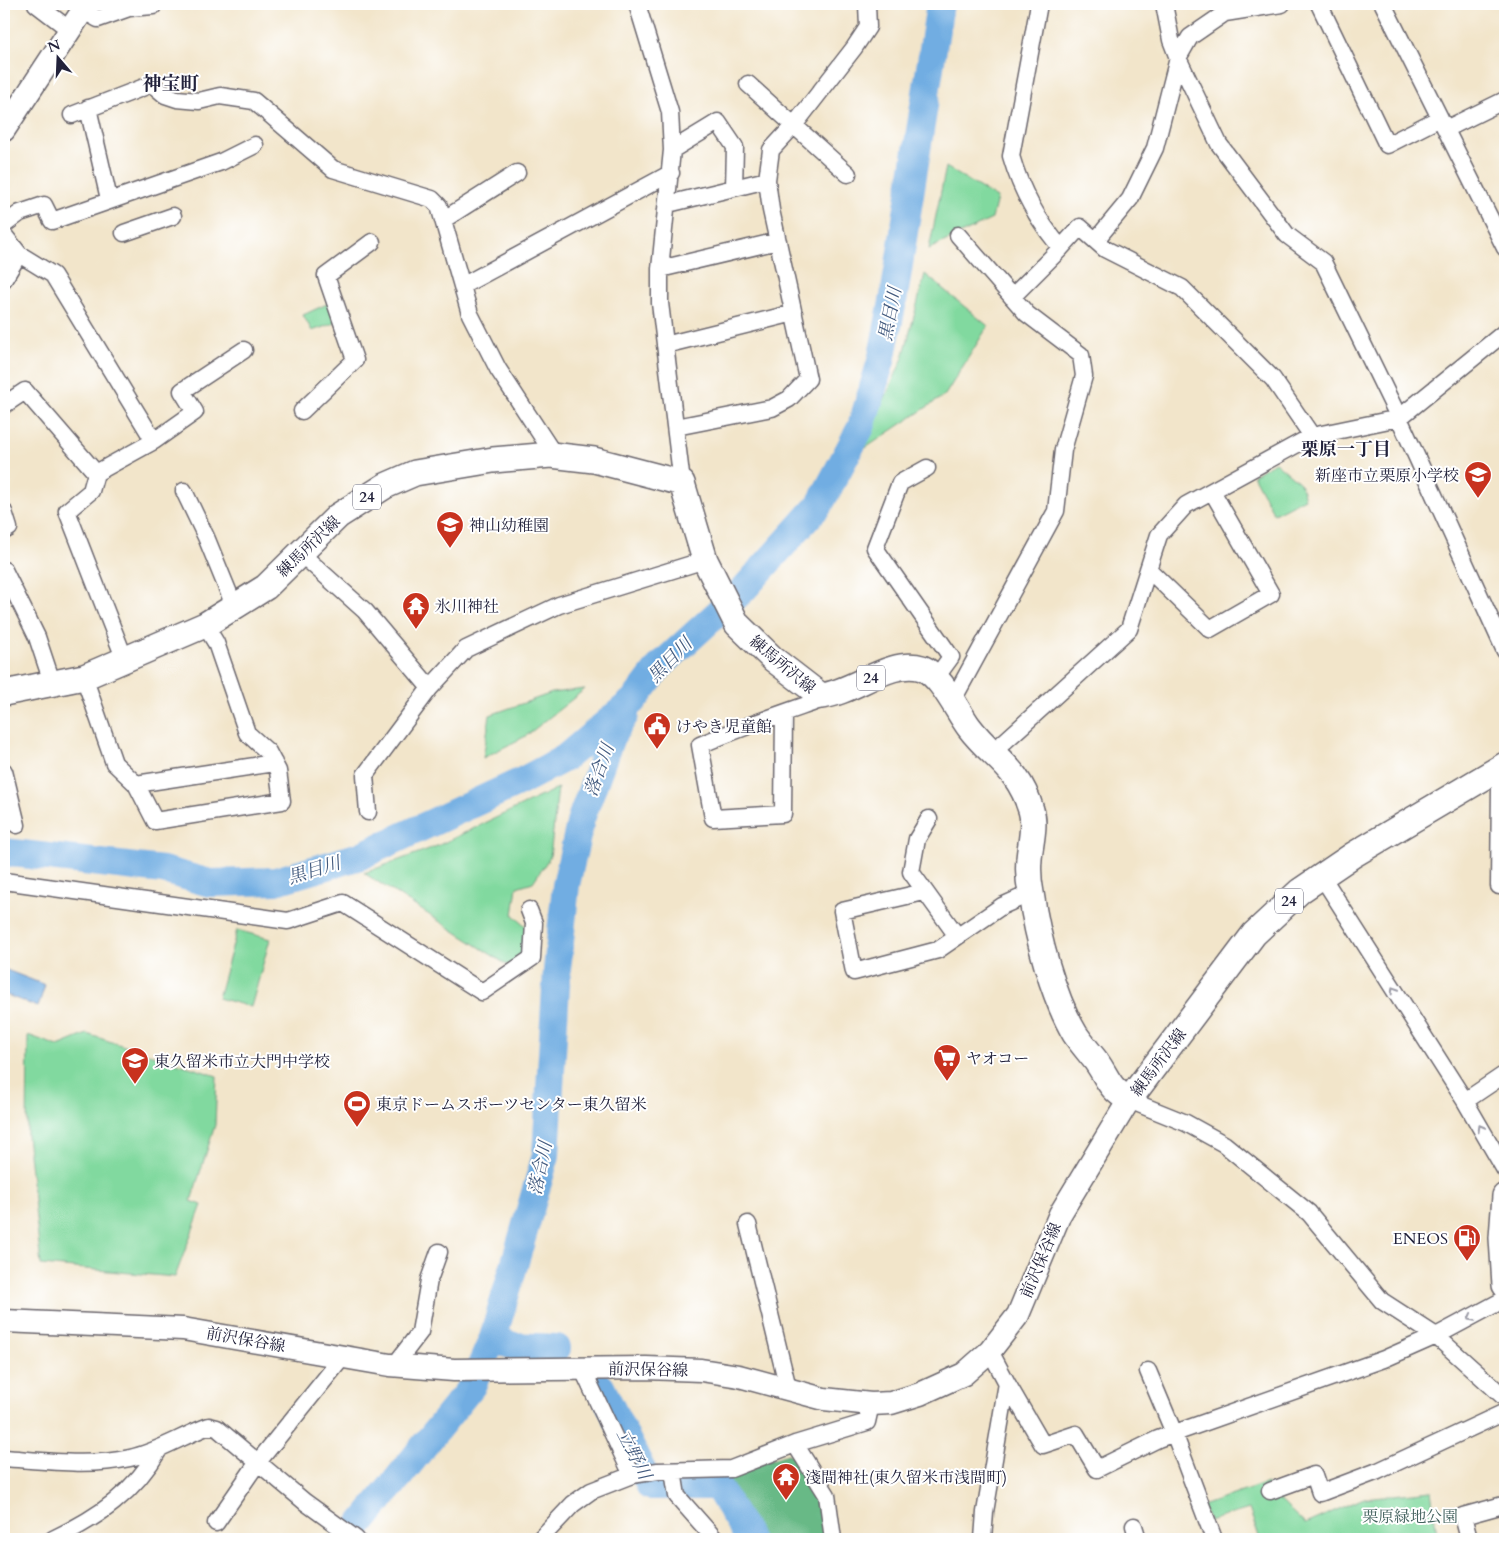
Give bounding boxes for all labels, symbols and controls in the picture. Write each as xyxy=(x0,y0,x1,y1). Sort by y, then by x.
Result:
north arrow xyxy=(32,32,82,82)
text: N xyxy=(45,35,63,57)
district label: 神宝町 xyxy=(142,71,200,97)
water label: 黒目川 xyxy=(873,283,908,343)
district label: 栗原一丁目 xyxy=(1301,437,1391,462)
school or university icon: 新座市立栗原小学校 xyxy=(1463,460,1493,499)
place label: 新座市立栗原小学校 xyxy=(1315,465,1459,487)
road number: 24 xyxy=(353,484,381,510)
school or university icon: 神山幼稚園 xyxy=(435,510,465,549)
street label: 練馬所沢線 xyxy=(272,511,345,582)
place label: 神山幼稚園 xyxy=(469,515,549,537)
temple icon: 氷川神社 xyxy=(401,591,431,630)
place label: 氷川神社 xyxy=(435,596,499,618)
water label: 黒目川 xyxy=(643,631,699,688)
street label: 練馬所沢線 xyxy=(745,631,820,699)
road number: 24 xyxy=(857,666,885,690)
public building icon: けやき児童館 xyxy=(642,711,672,750)
place label: けやき児童館 xyxy=(676,716,772,738)
water label: 落合川 xyxy=(578,739,621,800)
water label: 黒目川 xyxy=(285,850,346,890)
road number: 24 xyxy=(1275,888,1303,914)
one-way arrow xyxy=(1391,987,1400,996)
street label: 練馬所沢線 xyxy=(1126,1024,1192,1101)
supermarket icon: ヤオコー xyxy=(932,1043,962,1082)
school or university icon: 東久留米市立大門中学校 xyxy=(120,1046,150,1085)
place label: ヤオコー xyxy=(966,1048,1029,1070)
place label: 東久留米市立大門中学校 xyxy=(154,1051,330,1073)
sports icon: 東京ドームスポーツセンター東久留米 xyxy=(342,1089,372,1128)
place label: 東京ドームスポーツセンター東久留米 xyxy=(376,1094,647,1116)
one-way arrow xyxy=(1477,1124,1487,1133)
water label: 落合川 xyxy=(523,1137,559,1197)
street label: 前沢保谷線 xyxy=(1015,1219,1067,1302)
fuel station icon: ENEOS xyxy=(1452,1223,1482,1262)
place label: ENEOS xyxy=(1393,1228,1448,1250)
one-way arrow xyxy=(1467,1311,1476,1321)
street label: 前沢保谷線 xyxy=(205,1322,287,1358)
street label: 前沢保谷線 xyxy=(608,1358,688,1382)
water label: 立野川 xyxy=(610,1424,658,1486)
temple icon: 淺間神社(東久留米市浅間町) xyxy=(771,1462,801,1501)
place label: 淺間神社(東久留米市浅間町) xyxy=(805,1467,1007,1489)
park label: 栗原緑地公園 xyxy=(1362,1506,1458,1528)

